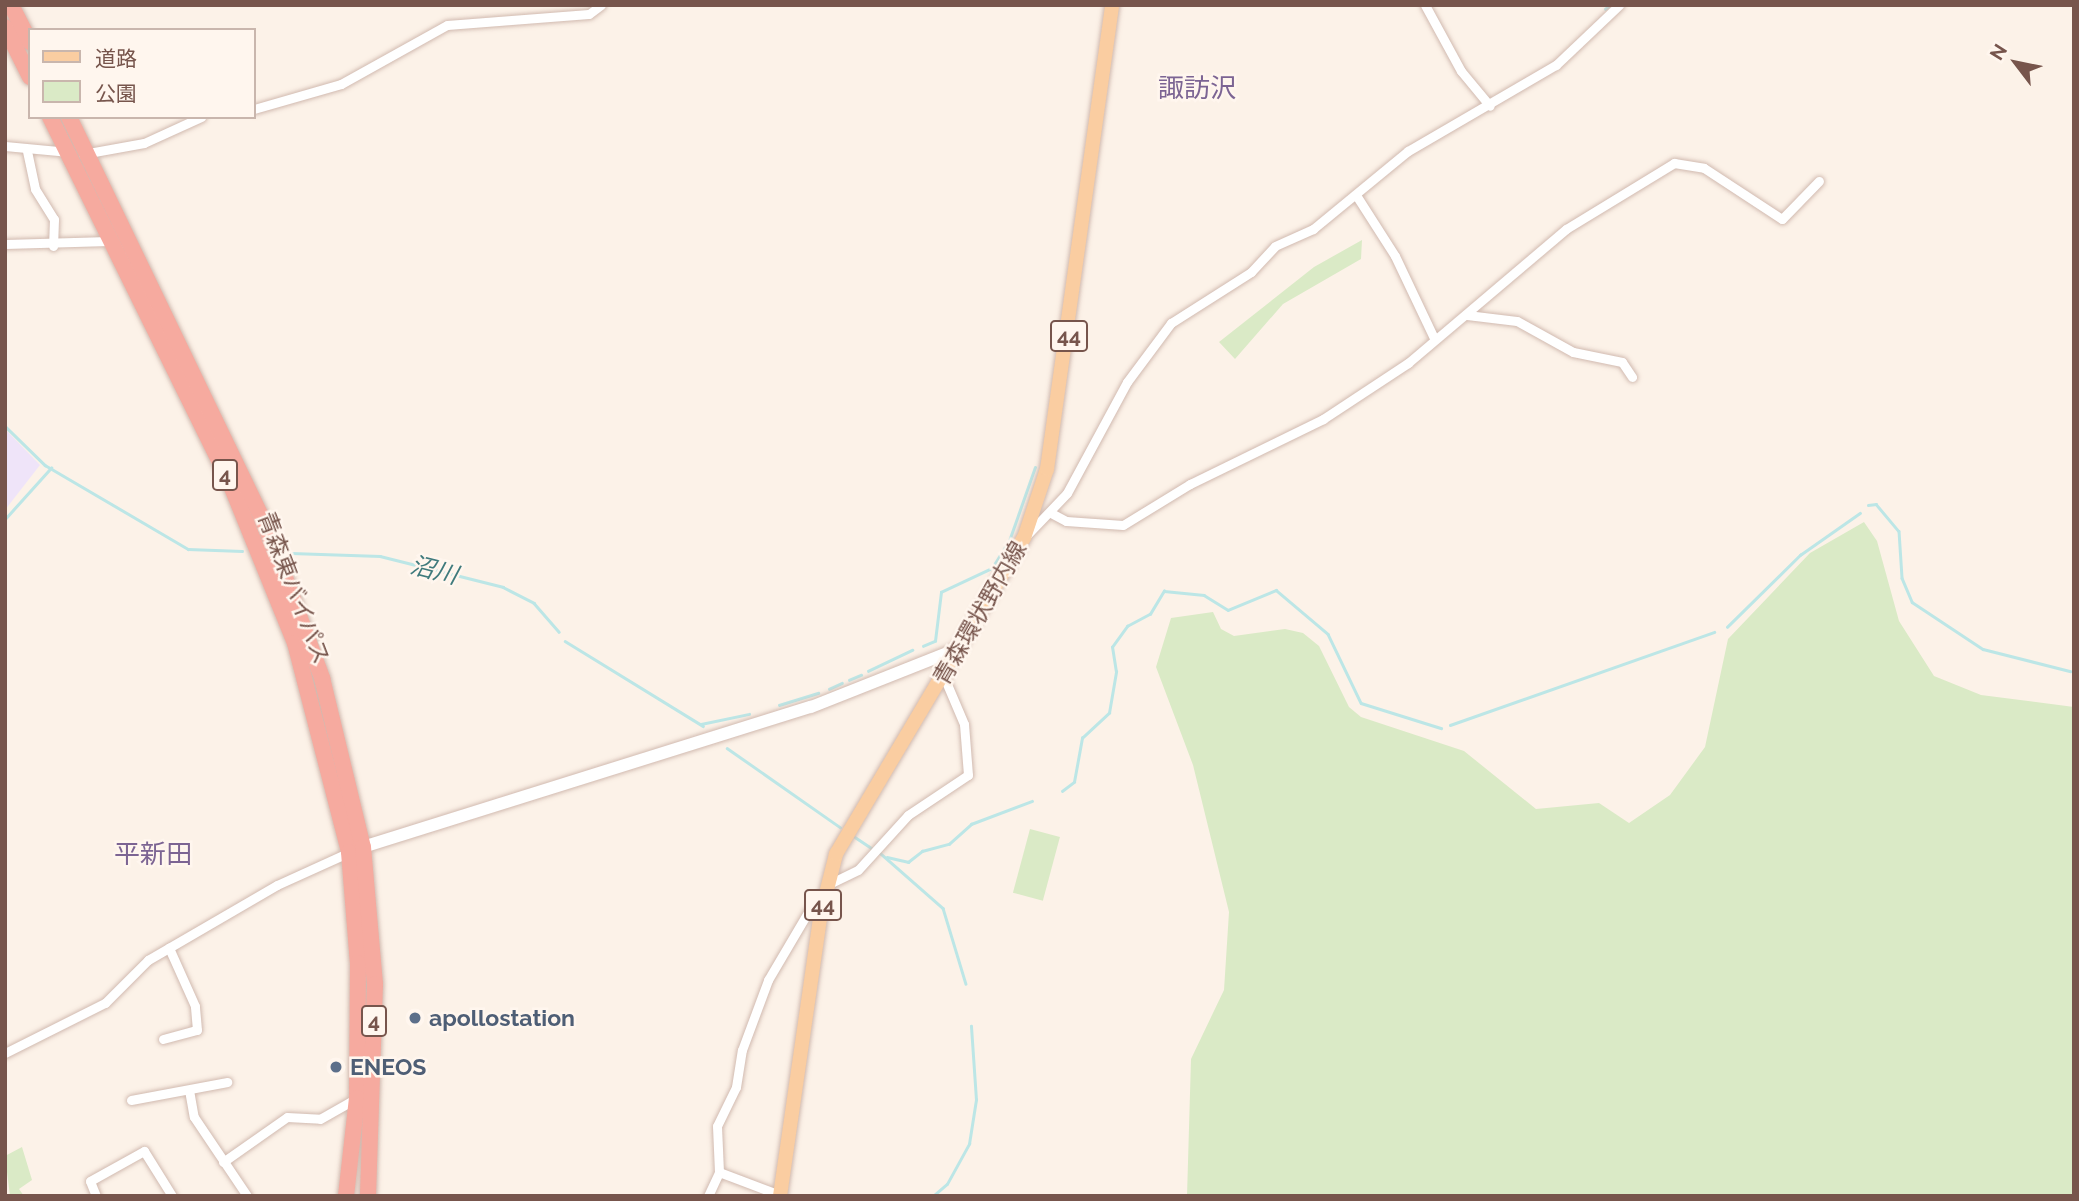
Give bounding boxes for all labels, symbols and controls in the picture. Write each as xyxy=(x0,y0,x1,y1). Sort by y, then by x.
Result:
legend xyxy=(28,28,256,119)
north arrow xyxy=(1981,28,2051,98)
text: N xyxy=(1985,40,2011,64)
text: 道路 xyxy=(95,46,137,71)
district label: 諏訪沢 xyxy=(1158,73,1236,105)
text: 公園 xyxy=(95,81,137,106)
road number: 44 xyxy=(1050,318,1088,354)
road number: 4 xyxy=(211,458,239,492)
street label: 青森東バイパス xyxy=(252,508,336,668)
street label: 青森環状野内線 xyxy=(928,536,1032,690)
water label: 沼川 xyxy=(407,550,461,590)
district label: 平新田 xyxy=(114,839,192,871)
road number: 44 xyxy=(804,888,842,922)
road number: 4 xyxy=(360,1004,388,1038)
place label: apollostation xyxy=(429,1004,575,1032)
marker: apollostation xyxy=(407,1010,423,1026)
place label: ENEOS xyxy=(350,1053,426,1081)
marker: ENEOS xyxy=(328,1059,344,1075)

